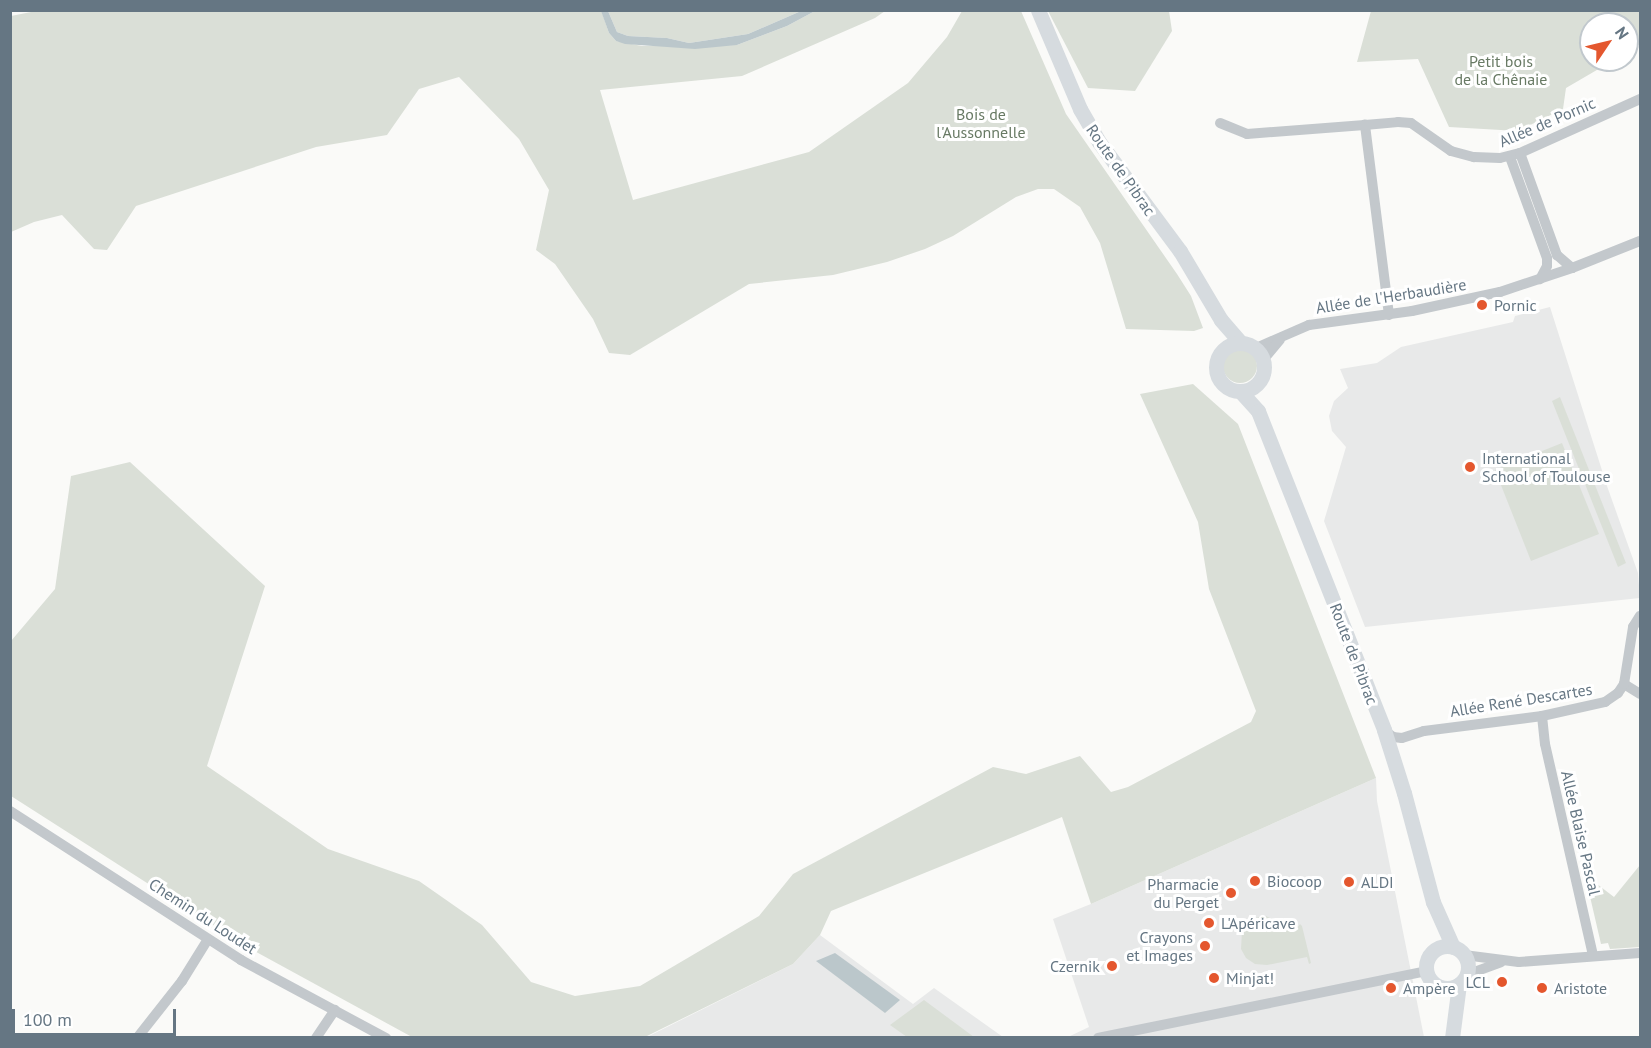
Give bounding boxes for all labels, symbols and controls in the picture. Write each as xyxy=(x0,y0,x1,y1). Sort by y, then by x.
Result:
north arrow xyxy=(1579,12,1639,72)
text: N xyxy=(1611,23,1633,43)
park label: Petit bois de la Chênaie xyxy=(1454,51,1548,89)
street label: Allée de Pornic xyxy=(1496,93,1598,151)
park label: Bois de l'Aussonnelle xyxy=(936,104,1026,142)
street label: Route de Pibrac xyxy=(1082,121,1160,219)
street label: Allée de l'Herbaudière xyxy=(1314,275,1468,317)
place label: Pornic xyxy=(1494,295,1537,315)
marker: Pornic xyxy=(1475,298,1489,312)
place label: International School of Toulouse xyxy=(1482,448,1611,486)
marker: International School of Toulouse xyxy=(1463,460,1477,474)
street label: Route de Pibrac xyxy=(1326,601,1382,707)
street label: Allée René Descartes xyxy=(1449,679,1593,721)
street label: Allée Blaise Pascal xyxy=(1557,769,1605,897)
place label: Biocoop xyxy=(1267,871,1322,891)
place label: ALDI xyxy=(1361,872,1394,892)
street label: Chemin du Loudet xyxy=(146,874,260,958)
place label: Pharmacie du Perget xyxy=(1147,874,1219,912)
marker: Biocoop xyxy=(1248,874,1262,888)
marker: ALDI xyxy=(1342,875,1356,889)
marker: Pharmacie du Perget xyxy=(1224,886,1238,900)
place label: L'Apéricave xyxy=(1221,913,1296,933)
marker: L'Apéricave xyxy=(1202,916,1216,930)
place label: Crayons et Images xyxy=(1126,927,1193,965)
marker: Crayons et Images xyxy=(1198,939,1212,953)
place label: Czernik xyxy=(1050,956,1100,976)
marker: Czernik xyxy=(1105,959,1119,973)
place label: Minjat! xyxy=(1226,968,1274,988)
marker: Minjat! xyxy=(1207,971,1221,985)
place label: LCL xyxy=(1465,972,1490,992)
marker: LCL xyxy=(1495,975,1509,989)
place label: Ampère xyxy=(1403,978,1456,998)
place label: Aristote xyxy=(1554,978,1607,998)
marker: Ampère xyxy=(1384,981,1398,995)
marker: Aristote xyxy=(1535,981,1549,995)
scale bar xyxy=(15,997,178,1035)
text: 100 m xyxy=(23,1008,72,1031)

